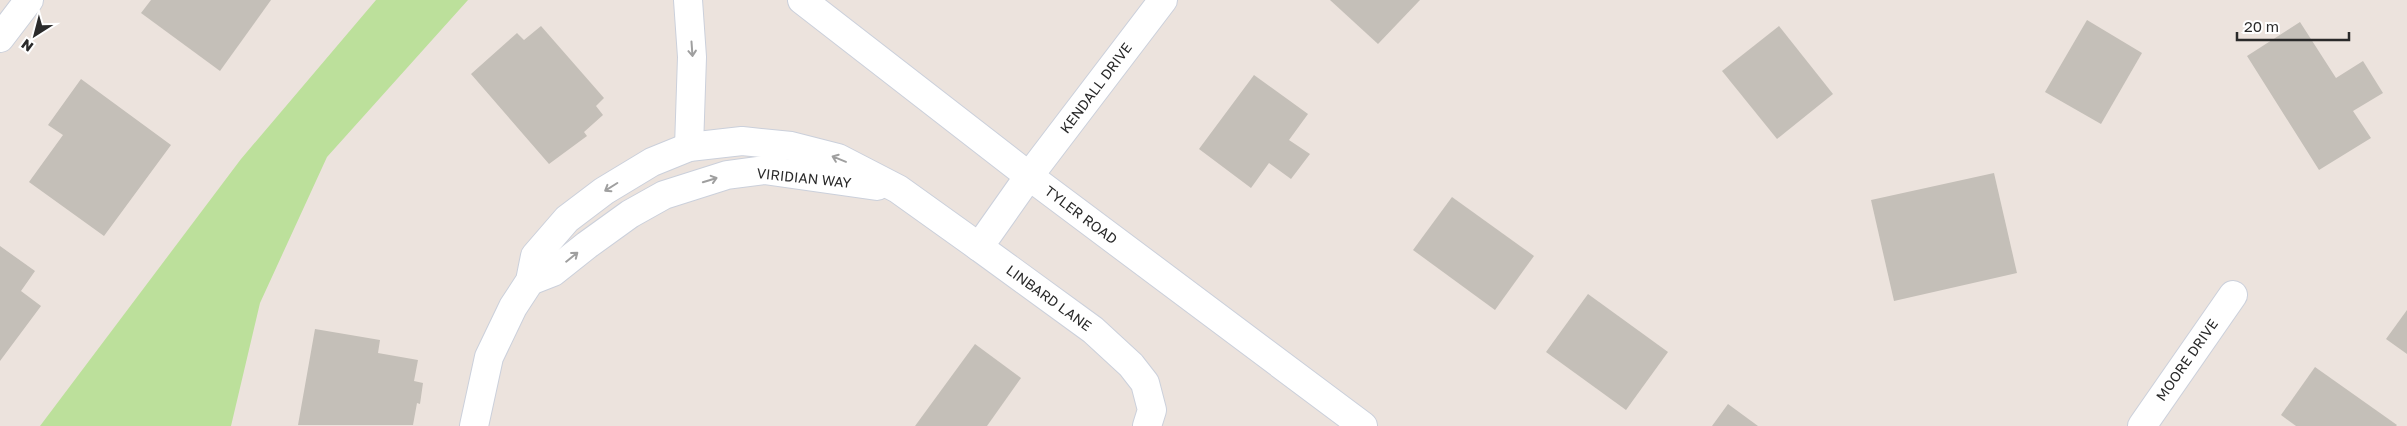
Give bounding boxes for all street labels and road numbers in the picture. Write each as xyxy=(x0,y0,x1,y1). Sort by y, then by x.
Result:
street label: KENDALL DRIVE xyxy=(1056,39,1135,136)
street label: VIRIDIAN WAY xyxy=(756,164,852,191)
street label: TYLER ROAD xyxy=(1042,182,1121,247)
street label: LINBARD LANE xyxy=(1003,261,1095,334)
street label: MOORE DRIVE xyxy=(2152,316,2221,404)

